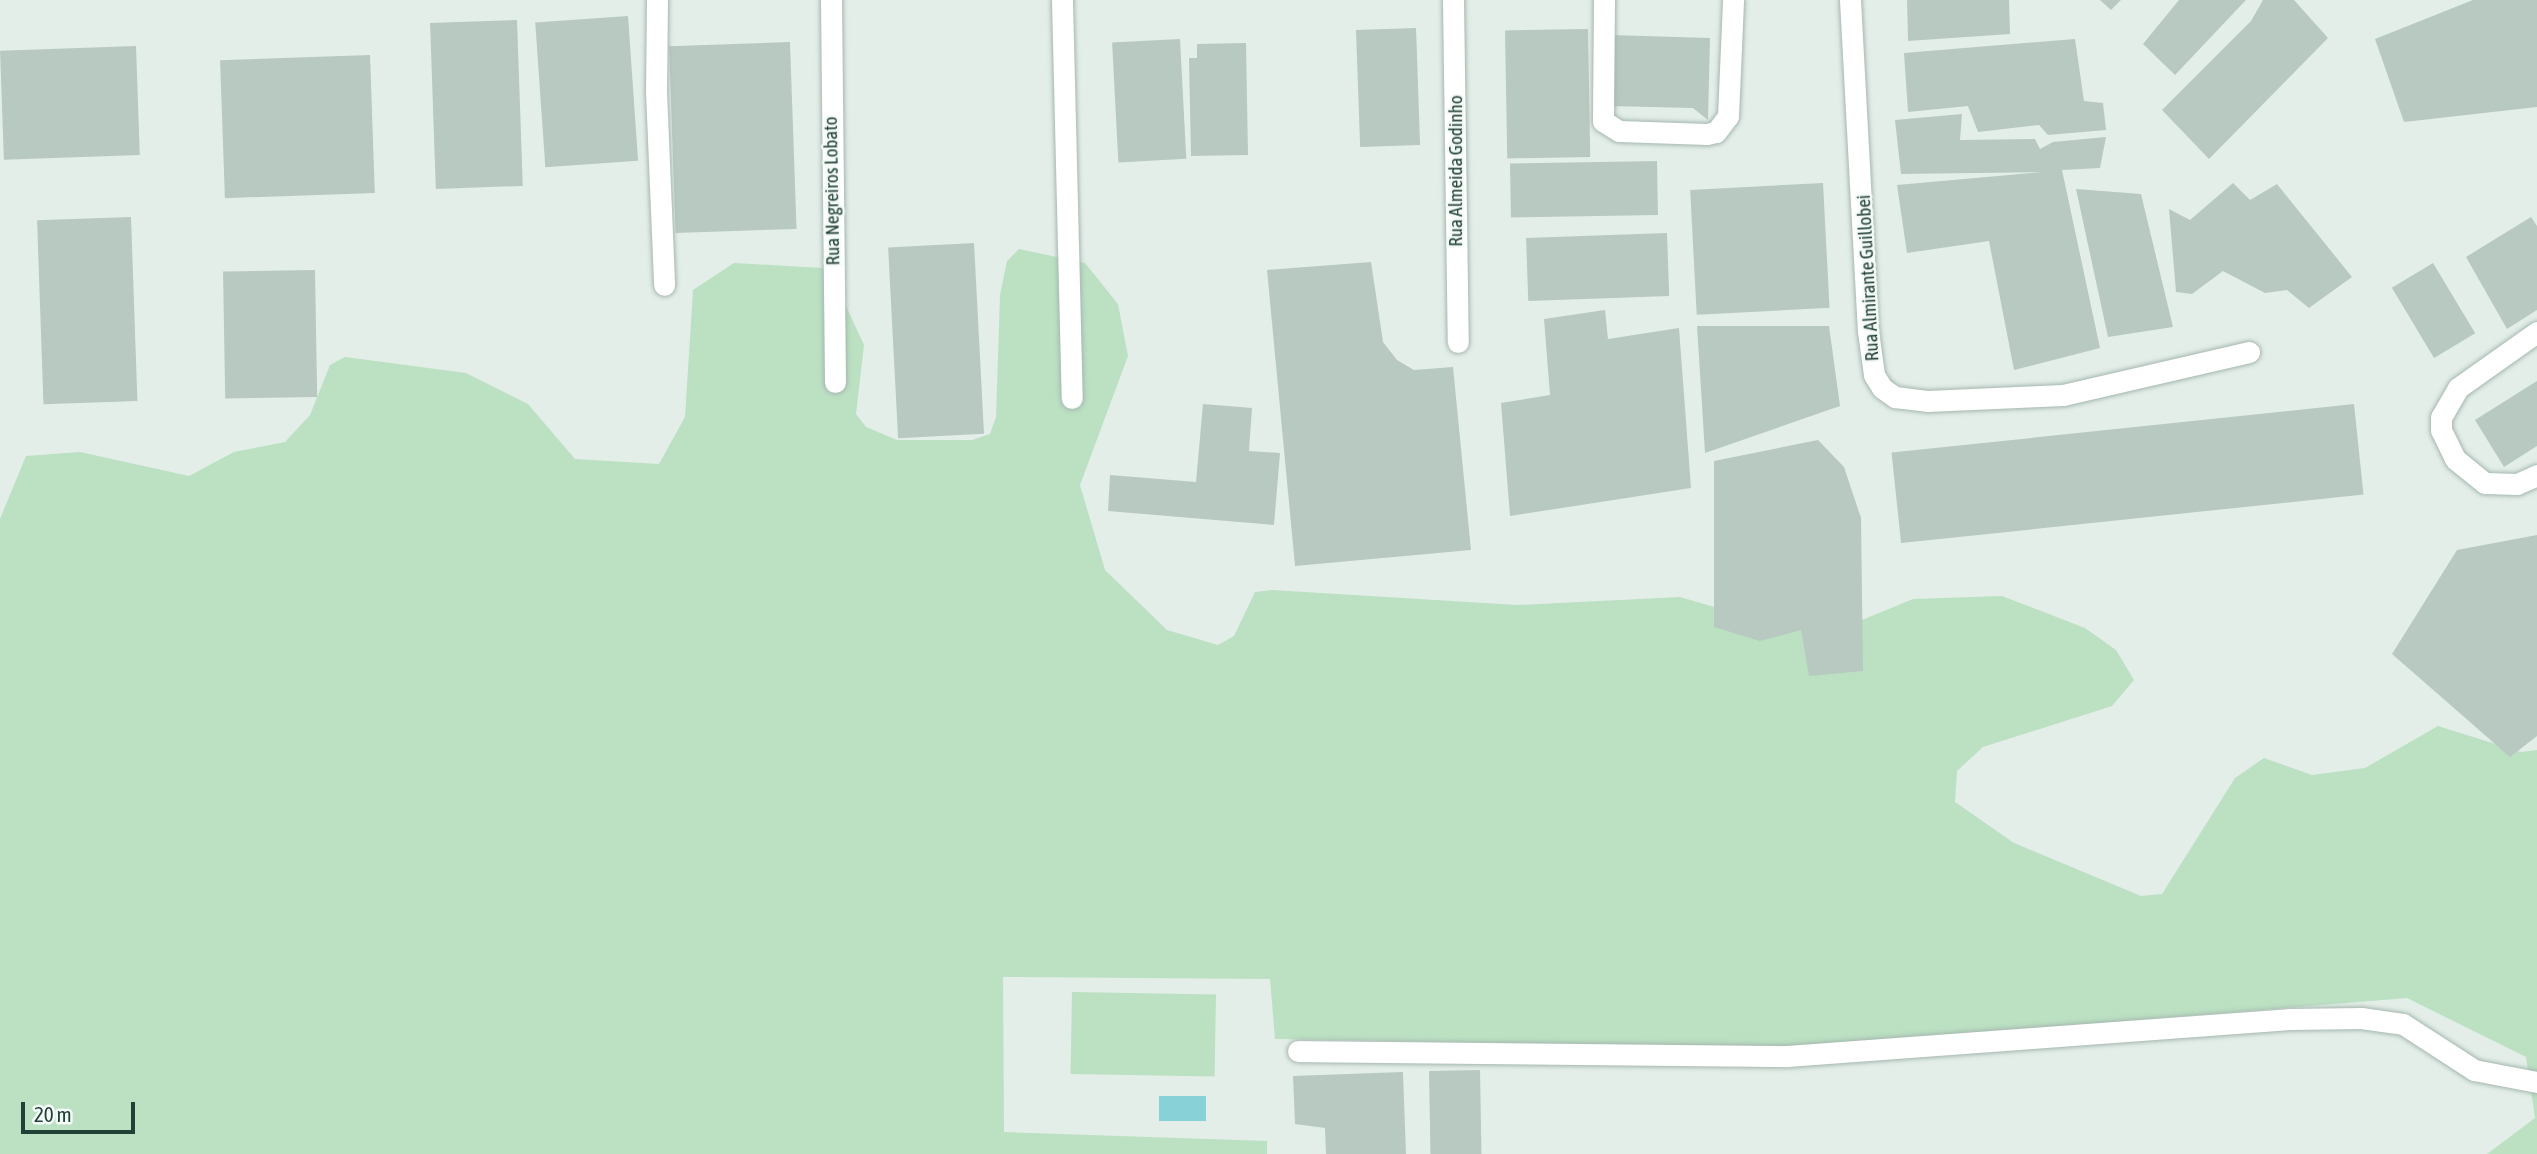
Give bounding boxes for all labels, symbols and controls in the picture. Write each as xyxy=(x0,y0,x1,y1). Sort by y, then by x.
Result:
street label: Rua Almeida Godinho xyxy=(1445,95,1467,247)
street label: Rua Negreiros Lobato xyxy=(819,116,845,266)
street label: Rua Almirante Guillobei xyxy=(1852,194,1884,362)
scale bar xyxy=(24,1088,138,1132)
text: 20 m xyxy=(34,1102,72,1126)

